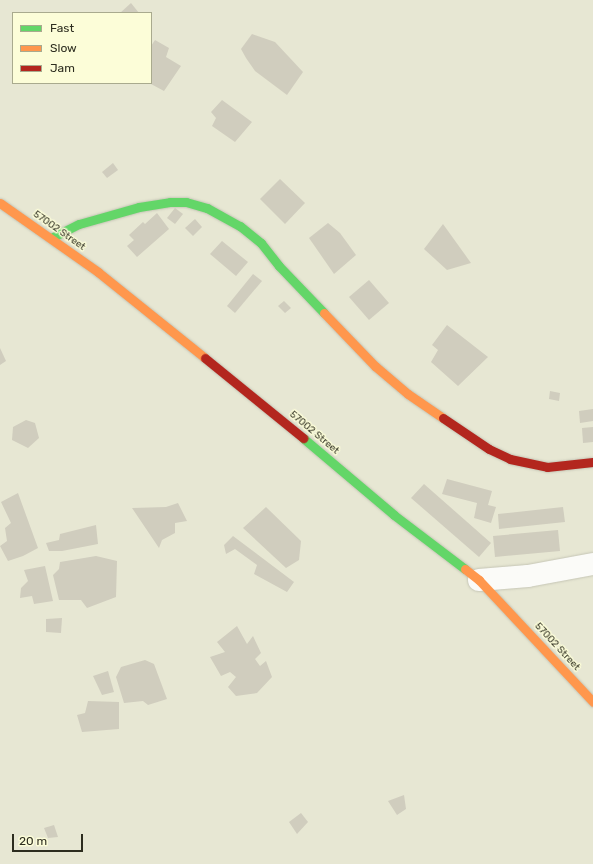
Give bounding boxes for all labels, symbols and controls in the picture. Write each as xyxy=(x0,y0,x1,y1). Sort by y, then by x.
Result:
legend xyxy=(12,12,152,84)
text: Fast xyxy=(50,21,74,35)
text: Slow xyxy=(50,41,77,55)
text: Jam xyxy=(50,61,75,75)
street label: 57002 Street xyxy=(31,209,87,253)
street label: 57002 Street xyxy=(287,409,341,457)
street label: 57002 Street xyxy=(532,621,582,673)
scale bar xyxy=(14,826,85,852)
text: 20 m xyxy=(19,834,47,848)

